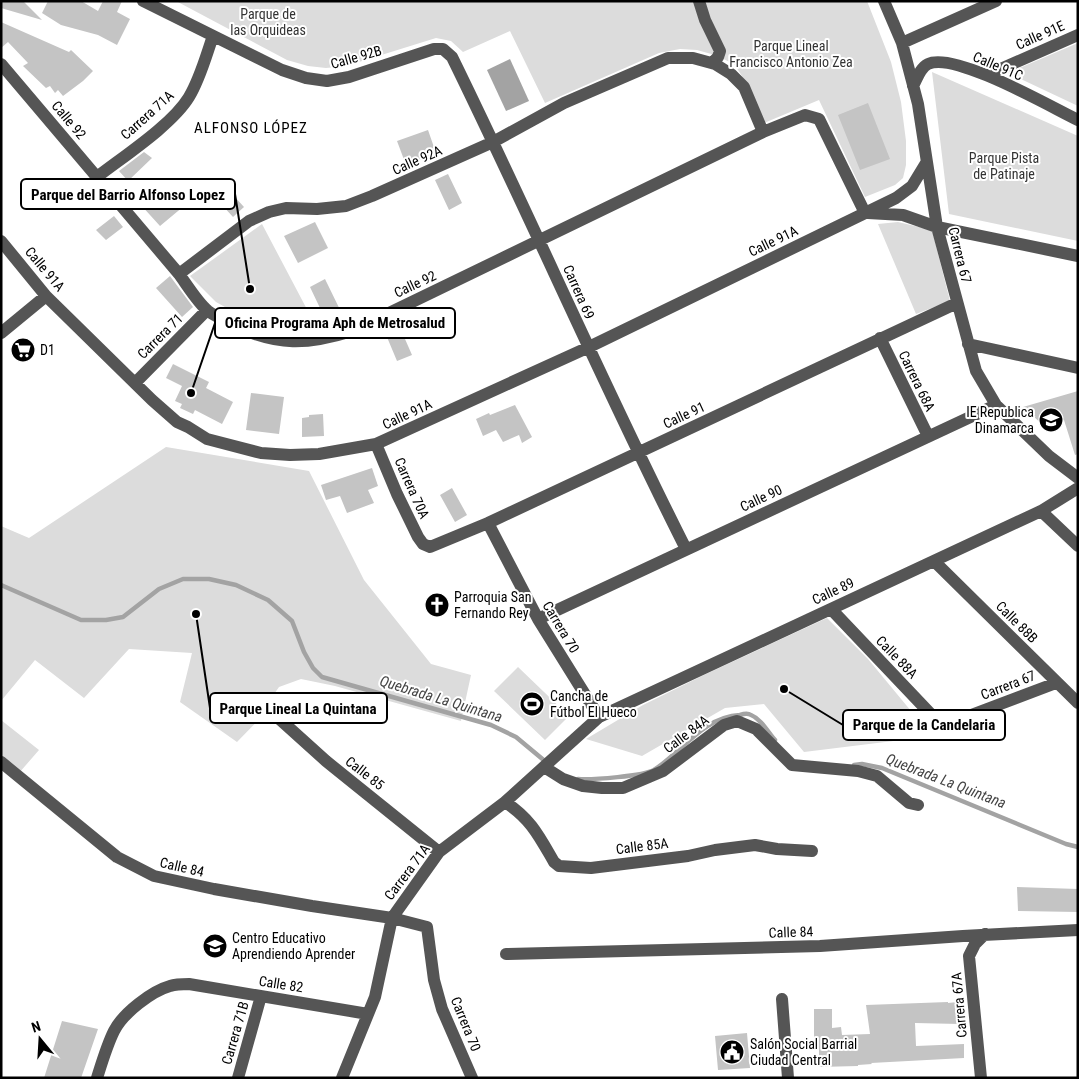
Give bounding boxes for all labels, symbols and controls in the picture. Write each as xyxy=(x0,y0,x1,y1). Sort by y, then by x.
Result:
park label: Parque de las Orquideas xyxy=(230,6,306,38)
street label: Calle 91E xyxy=(1013,17,1067,53)
park label: Parque Lineal Francisco Antonio Zea xyxy=(729,38,853,70)
street label: Calle 92B xyxy=(329,42,383,72)
street label: Calle 91C xyxy=(971,48,1025,84)
street label: Carrera 71A xyxy=(117,87,177,143)
street label: Calle 92 xyxy=(49,98,90,142)
district label: ALFONSO LÓPEZ xyxy=(194,119,308,137)
street label: Calle 92A xyxy=(390,142,444,178)
park label: Parque Pista de Patinaje xyxy=(969,150,1039,182)
callout: Parque del Barrio Alfonso Lopez xyxy=(21,179,235,209)
text: Parque del Barrio Alfonso Lopez xyxy=(31,186,225,204)
street label: Calle 91A xyxy=(746,222,800,260)
street label: Carrera 67 xyxy=(945,225,975,285)
street label: Calle 91A xyxy=(22,244,68,294)
street label: Carrera 69 xyxy=(560,263,598,321)
street label: Calle 92 xyxy=(391,267,439,301)
callout: Oficina Programa Aph de Metrosalud xyxy=(215,308,455,338)
street label: Carrera 71 xyxy=(134,310,186,362)
text: Oficina Programa Aph de Metrosalud xyxy=(225,314,445,332)
supermarket icon: D1 xyxy=(10,337,36,363)
place label: D1 xyxy=(40,342,55,358)
street label: Carrera 68A xyxy=(895,348,939,414)
street label: Calle 91A xyxy=(380,396,434,432)
street label: Calle 91 xyxy=(660,398,708,432)
place label: IE Republica Dinamarca xyxy=(966,404,1034,436)
school or university icon: IE Republica Dinamarca xyxy=(1038,407,1064,433)
street label: Carrera 70A xyxy=(391,455,433,521)
street label: Calle 90 xyxy=(737,481,785,515)
street label: Calle 89 xyxy=(809,574,857,608)
place label: Parroquia San Fernando Rey xyxy=(454,589,531,621)
church icon: Parroquia San Fernando Rey xyxy=(424,592,450,618)
street label: Carrera 70 xyxy=(539,598,583,656)
street label: Calle 88B xyxy=(993,598,1041,646)
street label: Calle 88A xyxy=(873,632,921,682)
street label: Carrera 67 xyxy=(978,667,1038,703)
water label: Quebrada La Quintana xyxy=(378,672,505,726)
place label: Cancha de Fútbol El Hueco xyxy=(550,688,637,720)
sports icon: Cancha de Fútbol El Hueco xyxy=(519,691,545,717)
callout: Parque Lineal La Quintana xyxy=(210,693,387,723)
text: Parque Lineal La Quintana xyxy=(219,700,377,718)
callout: Parque de la Candelaria xyxy=(843,710,1005,740)
street label: Calle 84A xyxy=(660,712,712,756)
text: Parque de la Candelaria xyxy=(853,716,995,734)
water label: Quebrada La Quintana xyxy=(883,750,1009,812)
street label: Calle 85 xyxy=(342,753,388,793)
street label: Calle 85A xyxy=(615,835,669,857)
street label: Carrera 71A xyxy=(381,841,433,903)
street label: Calle 84 xyxy=(158,854,206,880)
street label: Calle 84 xyxy=(768,923,814,941)
place label: Centro Educativo Aprendiendo Aprender xyxy=(232,930,355,962)
school or university icon: Centro Educativo Aprendiendo Aprender xyxy=(202,933,228,959)
street label: Carrera 67A xyxy=(948,972,970,1038)
street label: Calle 82 xyxy=(258,973,304,995)
street label: Carrera 70 xyxy=(448,994,484,1054)
street label: Carrera 71B xyxy=(218,1000,252,1066)
north arrow xyxy=(15,1014,65,1064)
text: N xyxy=(29,1018,43,1036)
place label: Salón Social Barrial Ciudad Central xyxy=(750,1036,857,1068)
public building icon: Salón Social Barrial Ciudad Central xyxy=(719,1039,745,1065)

